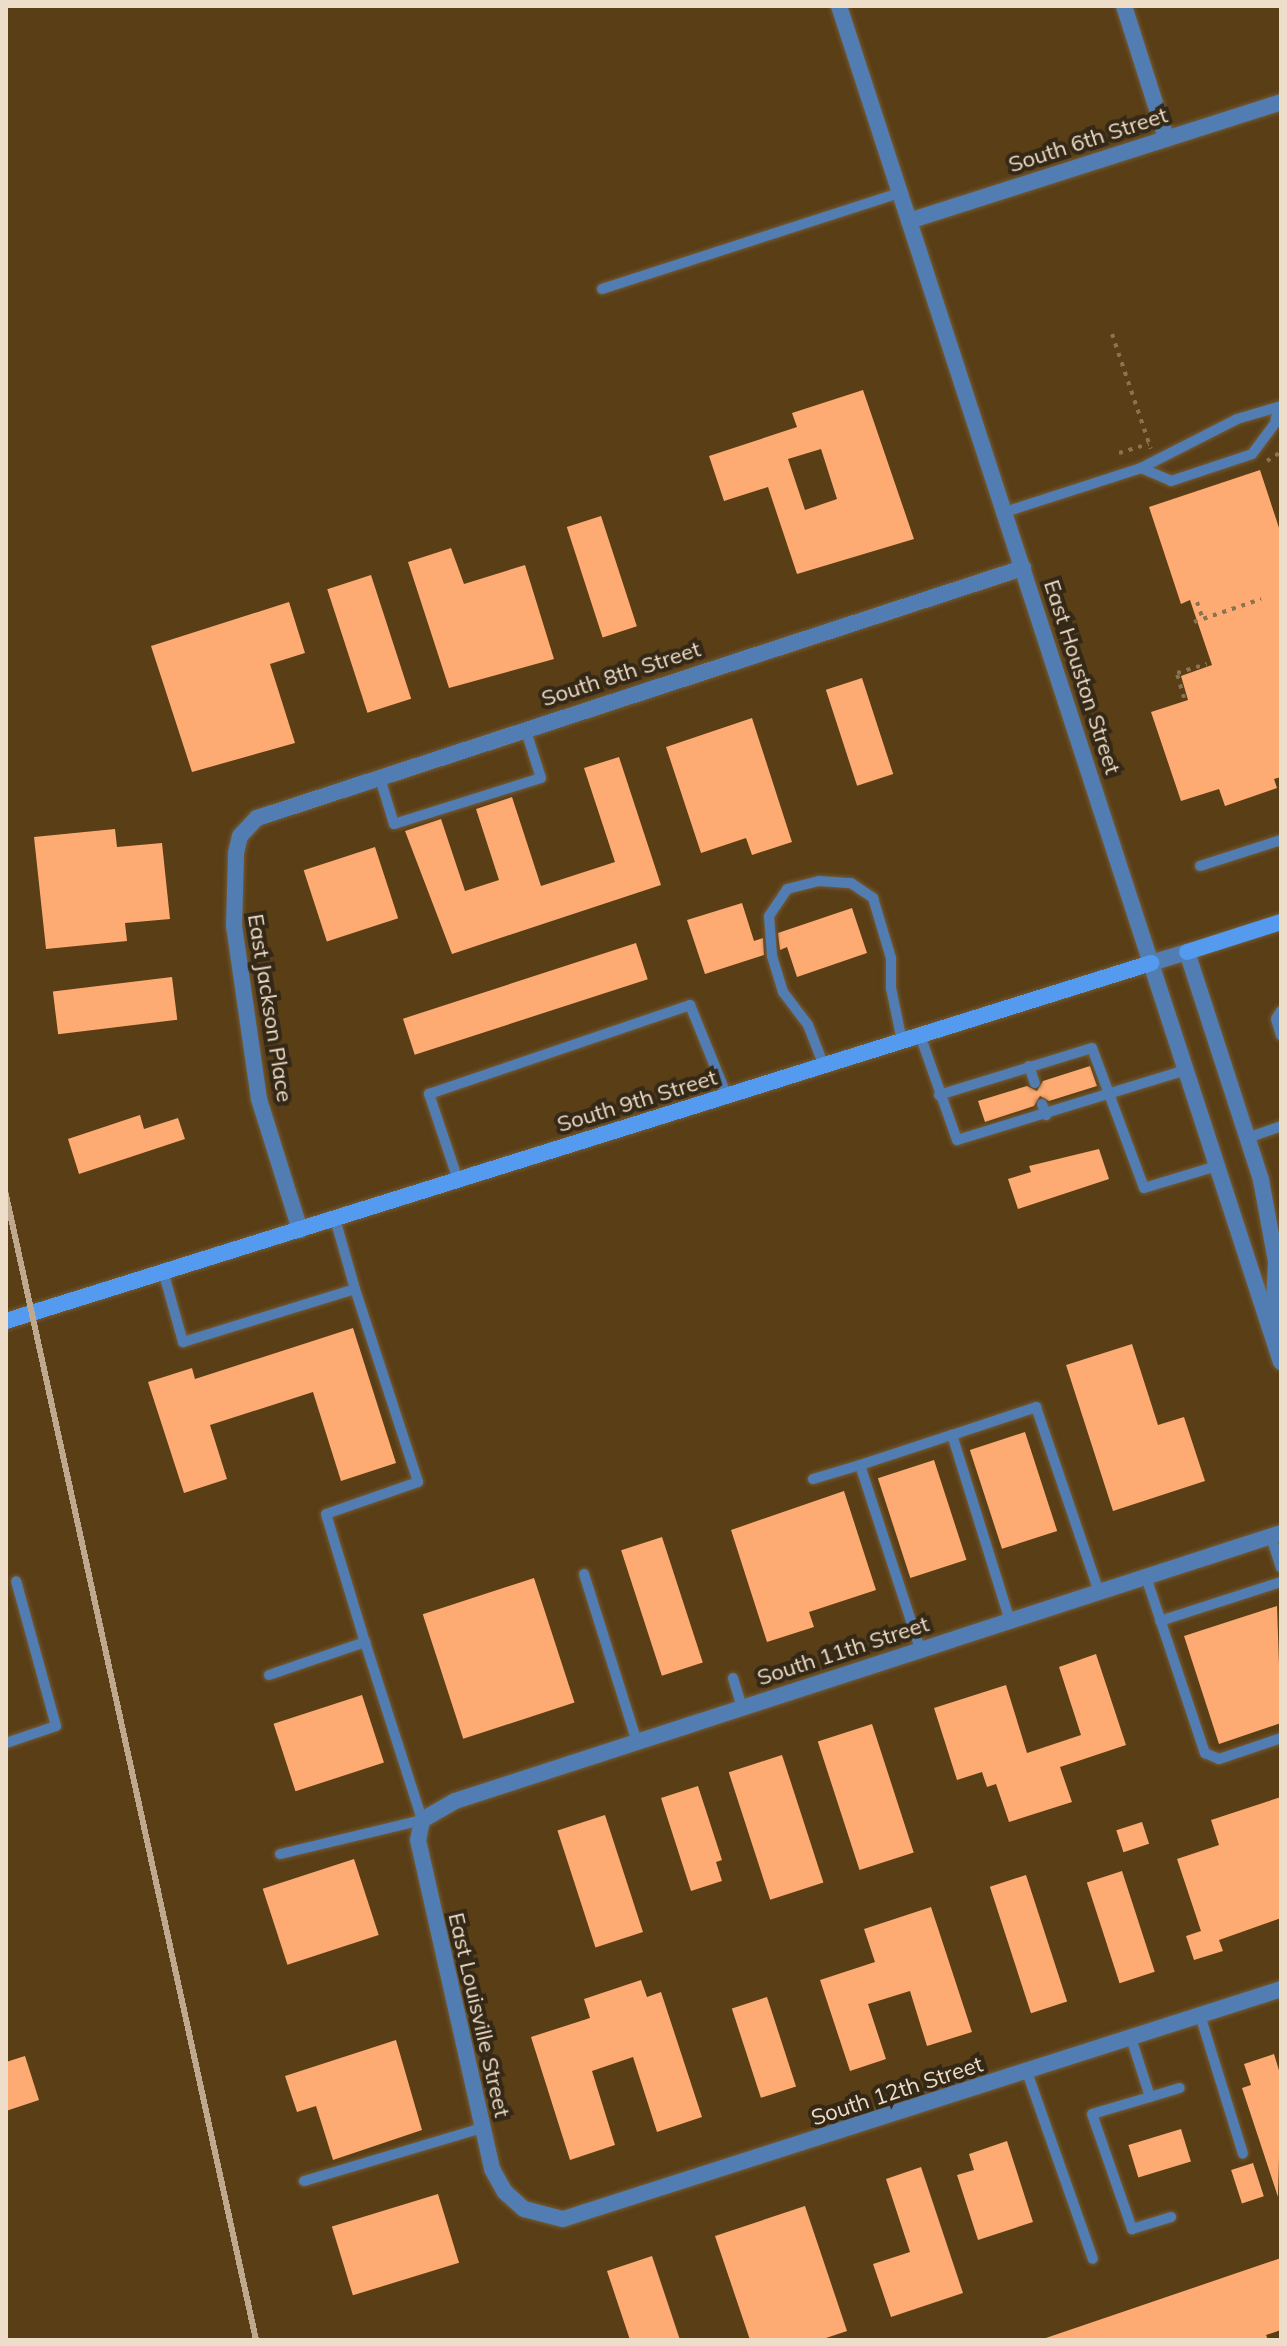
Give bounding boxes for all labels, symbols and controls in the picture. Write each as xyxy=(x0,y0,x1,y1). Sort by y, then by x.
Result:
street label: South 6th Street xyxy=(1005,102,1171,178)
street label: East Houston Street xyxy=(1038,577,1126,777)
street label: South 8th Street xyxy=(538,636,704,712)
street label: East Jackson Place xyxy=(242,912,298,1104)
street label: South 9th Street xyxy=(554,1064,720,1138)
street label: South 11th Street xyxy=(754,1611,932,1691)
street label: East Louisville Street xyxy=(443,1910,515,2120)
street label: South 12th Street xyxy=(808,2051,986,2131)

